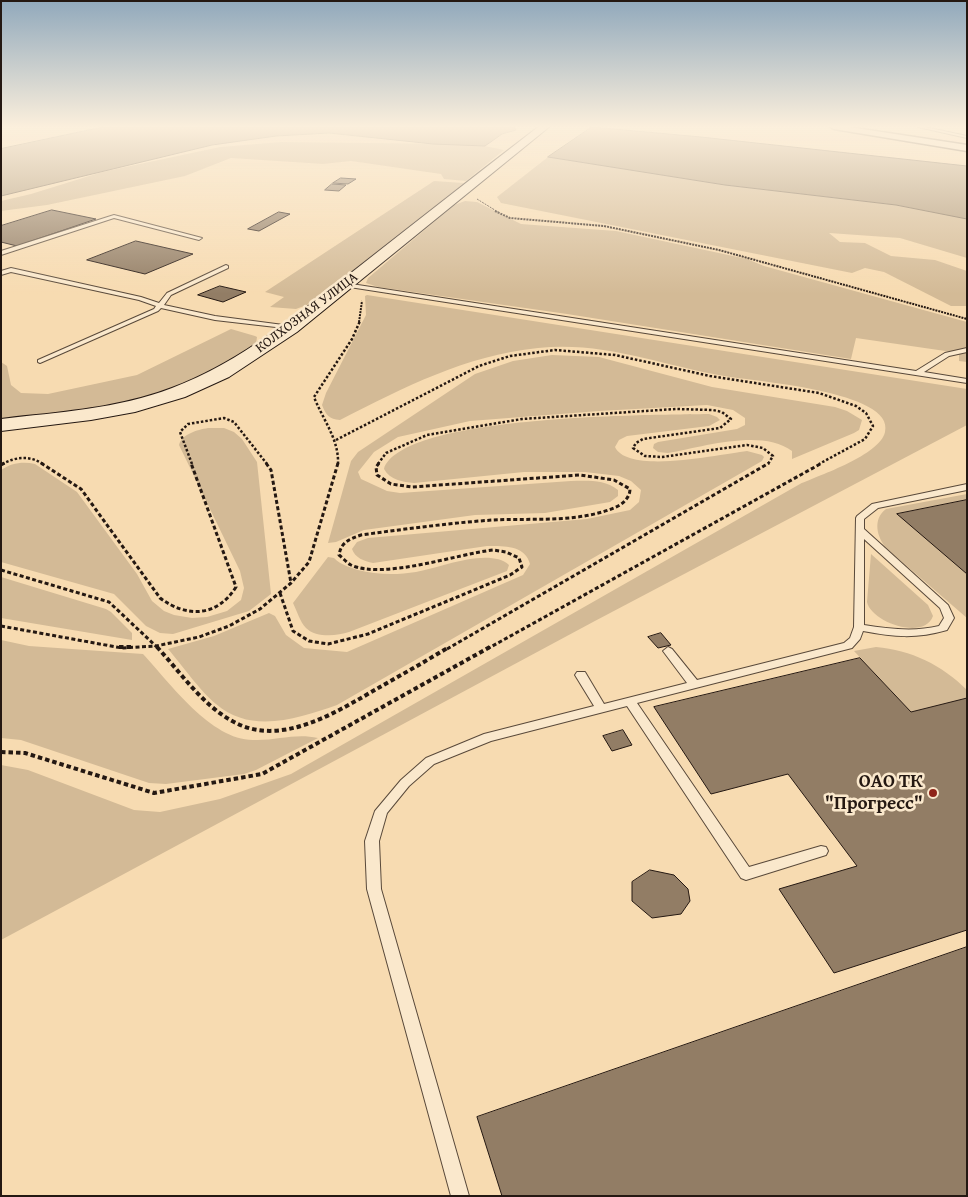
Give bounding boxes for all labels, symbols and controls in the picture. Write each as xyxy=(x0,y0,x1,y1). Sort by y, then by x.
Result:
street label: КОЛХОЗНАЯ УЛИЦА xyxy=(252,269,362,357)
place label: ОАО ТК "Прогресс" xyxy=(825,771,923,815)
marker: ОАО ТК "Прогресс" xyxy=(927,787,939,799)

